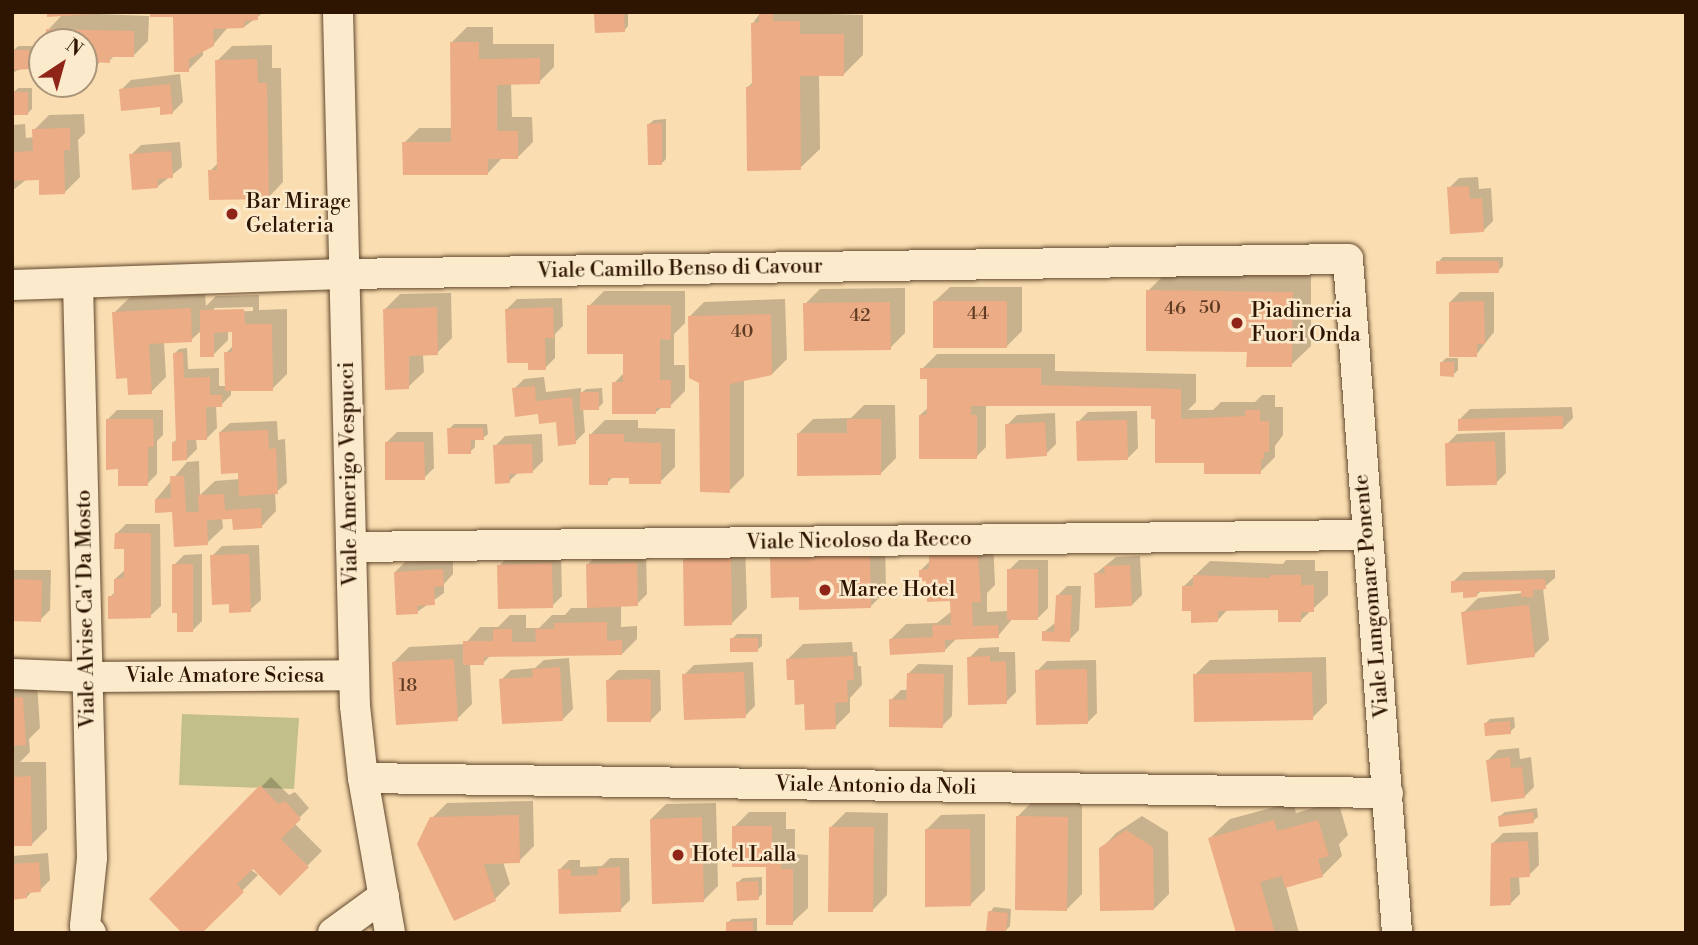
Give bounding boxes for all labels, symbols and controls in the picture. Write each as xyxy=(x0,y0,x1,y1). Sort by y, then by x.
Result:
north arrow xyxy=(28,28,98,98)
text: N xyxy=(61,34,87,62)
place label: Bar Mirage Gelateria xyxy=(246,189,351,239)
marker: Bar Mirage Gelateria xyxy=(224,206,240,222)
street label: Viale Camillo Benso di Cavour xyxy=(537,254,823,284)
house number: 50 xyxy=(1199,297,1221,319)
house number: 46 xyxy=(1164,298,1186,320)
place label: Piadineria Fuori Onda xyxy=(1251,298,1361,348)
house number: 44 xyxy=(967,303,989,325)
house number: 42 xyxy=(850,305,870,327)
marker: Piadineria Fuori Onda xyxy=(1229,315,1245,331)
house number: 40 xyxy=(731,321,753,343)
street label: Viale Amerigo Vespucci xyxy=(334,361,364,587)
street label: Viale Lungomare Ponente xyxy=(1349,473,1395,719)
street label: Viale Alvise Ca' Da Mosto xyxy=(71,489,101,729)
street label: Viale Nicoloso da Recco xyxy=(746,526,972,556)
place label: Maree Hotel xyxy=(839,577,955,603)
marker: Maree Hotel xyxy=(817,582,833,598)
street label: Viale Amatore Sciesa xyxy=(126,663,324,689)
house number: 18 xyxy=(399,675,417,697)
street label: Viale Antonio da Noli xyxy=(775,772,977,800)
place label: Hotel Lalla xyxy=(692,842,796,868)
marker: Hotel Lalla xyxy=(670,847,686,863)

